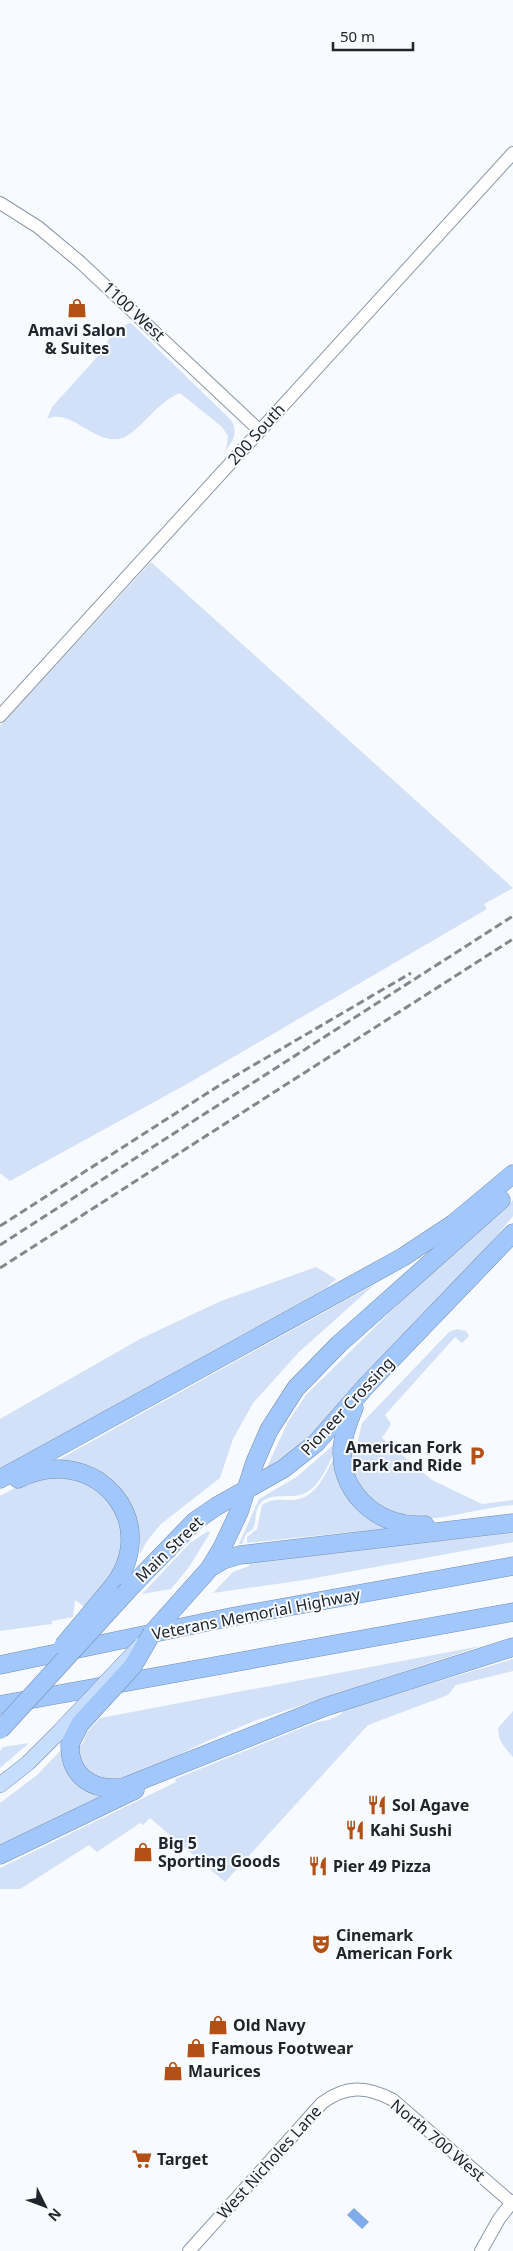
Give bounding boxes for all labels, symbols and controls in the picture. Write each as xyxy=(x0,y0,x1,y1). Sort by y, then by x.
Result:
scale bar xyxy=(333,20,413,52)
text: 50 m xyxy=(340,26,375,46)
street label: 1100 West xyxy=(98,276,170,346)
shop icon: Amavi Salon & Suites xyxy=(66,297,88,319)
place label: Amavi Salon & Suites xyxy=(28,319,126,359)
street label: 200 South xyxy=(223,399,289,469)
street label: Pioneer Crossing xyxy=(295,1352,399,1460)
place label: American Fork Park and Ride xyxy=(346,1436,462,1476)
parking icon: American Fork Park and Ride xyxy=(466,1445,488,1467)
street label: Main Street xyxy=(130,1511,208,1587)
street label: Veterans Memorial Highway xyxy=(150,1583,363,1645)
restaurant icon: Sol Agave xyxy=(366,1794,388,1816)
place label: Sol Agave xyxy=(392,1794,469,1816)
restaurant icon: Kahi Sushi xyxy=(344,1819,366,1841)
place label: Kahi Sushi xyxy=(370,1819,452,1841)
place label: Big 5 Sporting Goods xyxy=(158,1832,280,1872)
shop icon: Big 5 Sporting Goods xyxy=(132,1841,154,1863)
restaurant icon: Pier 49 Pizza xyxy=(307,1855,329,1877)
place label: Pier 49 Pizza xyxy=(333,1855,431,1877)
place label: Cinemark American Fork xyxy=(336,1924,452,1964)
theatre icon: Cinemark American Fork xyxy=(310,1933,332,1955)
shop icon: Old Navy xyxy=(207,2014,229,2036)
place label: Old Navy xyxy=(233,2014,306,2036)
shop icon: Famous Footwear xyxy=(185,2037,207,2059)
place label: Famous Footwear xyxy=(211,2037,353,2059)
shop icon: Maurices xyxy=(162,2060,184,2082)
place label: Maurices xyxy=(188,2060,261,2082)
street label: North 700 West xyxy=(386,2094,490,2186)
street label: West Nicholes Lane xyxy=(212,2100,326,2224)
supermarket icon: Target xyxy=(131,2148,153,2170)
place label: Target xyxy=(157,2148,208,2170)
north arrow xyxy=(20,2181,70,2231)
text: N xyxy=(44,2204,66,2226)

